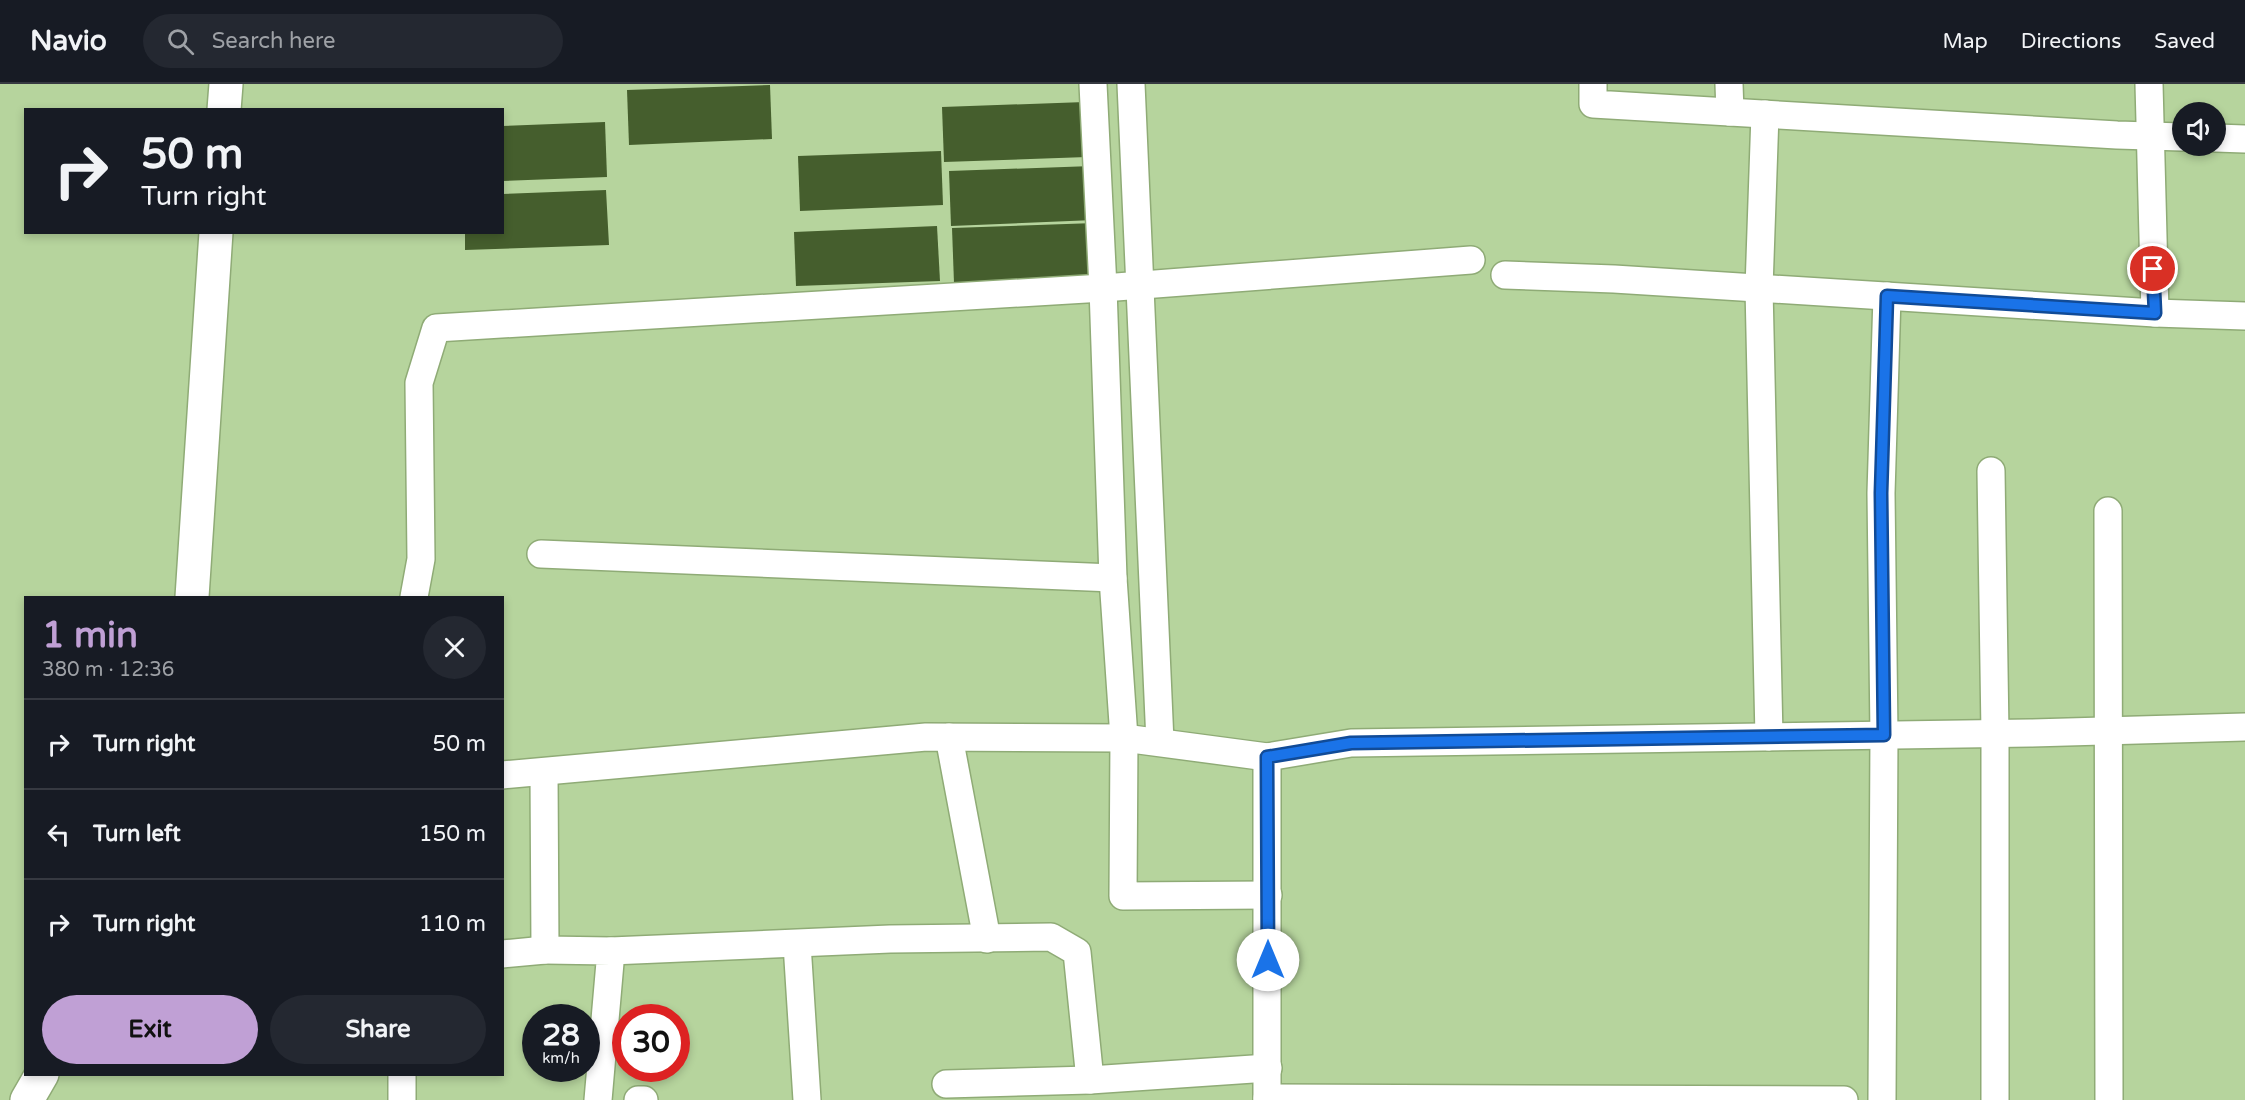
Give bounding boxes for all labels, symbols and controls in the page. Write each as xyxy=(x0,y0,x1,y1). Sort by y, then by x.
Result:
search box xyxy=(143,14,563,68)
text: Navio xyxy=(30,24,107,58)
icon: search xyxy=(164,25,197,58)
text: Search here xyxy=(212,28,336,54)
text: Map xyxy=(1942,29,1988,54)
text: Directions xyxy=(2021,29,2121,54)
text: Saved xyxy=(2154,29,2215,54)
map controls xyxy=(2172,102,2226,156)
button: sound xyxy=(2172,102,2226,156)
text: 50 m xyxy=(141,129,243,180)
icon: right xyxy=(42,132,120,210)
text: Turn right xyxy=(141,180,267,213)
pin xyxy=(2127,243,2178,294)
icon: arrive xyxy=(2136,252,2169,285)
text: 1 min xyxy=(42,614,138,657)
button: close xyxy=(423,616,486,679)
text: 380 m · 12:36 xyxy=(42,658,174,682)
icon: right xyxy=(42,728,75,761)
text: Turn right xyxy=(93,731,195,757)
text: 50 m xyxy=(432,731,486,757)
icon: left xyxy=(42,818,75,851)
text: Turn left xyxy=(93,821,181,847)
text: 150 m xyxy=(419,821,486,847)
icon: right xyxy=(42,908,75,941)
text: Turn right xyxy=(93,911,195,937)
text: 110 m xyxy=(419,911,486,937)
position arrow xyxy=(1236,928,1300,992)
button: Exit xyxy=(42,995,258,1064)
button: Share xyxy=(270,995,486,1064)
speed limit sign: 30 xyxy=(612,1004,690,1082)
text: 28 xyxy=(542,1017,580,1054)
text: km/h xyxy=(542,1049,580,1067)

